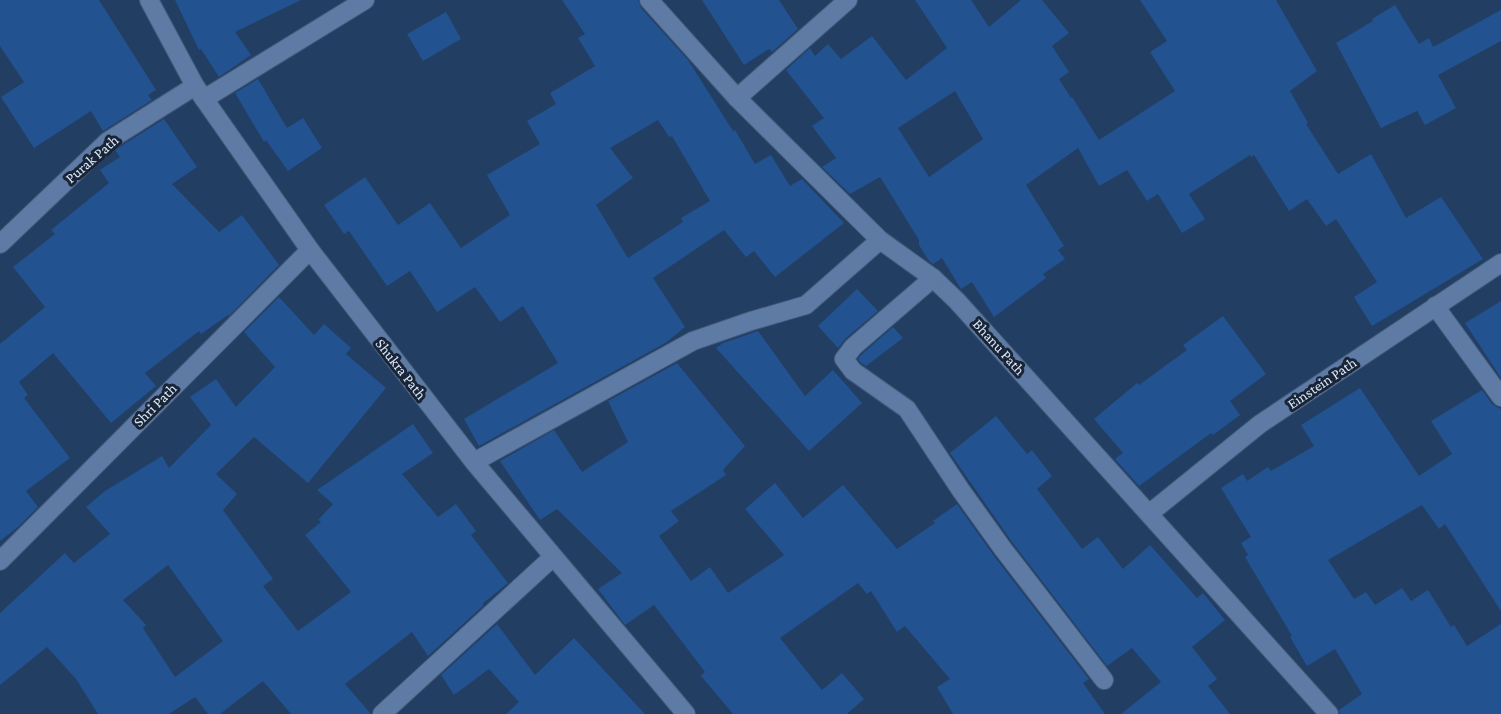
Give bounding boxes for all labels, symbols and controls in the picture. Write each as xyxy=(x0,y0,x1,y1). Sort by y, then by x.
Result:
street label: Purak Path xyxy=(62,132,122,186)
street label: Bhanu Path xyxy=(970,316,1028,378)
street label: Shukra Path xyxy=(372,336,430,402)
street label: Einstein Path xyxy=(1285,354,1359,412)
street label: Shri Path xyxy=(130,380,180,430)

